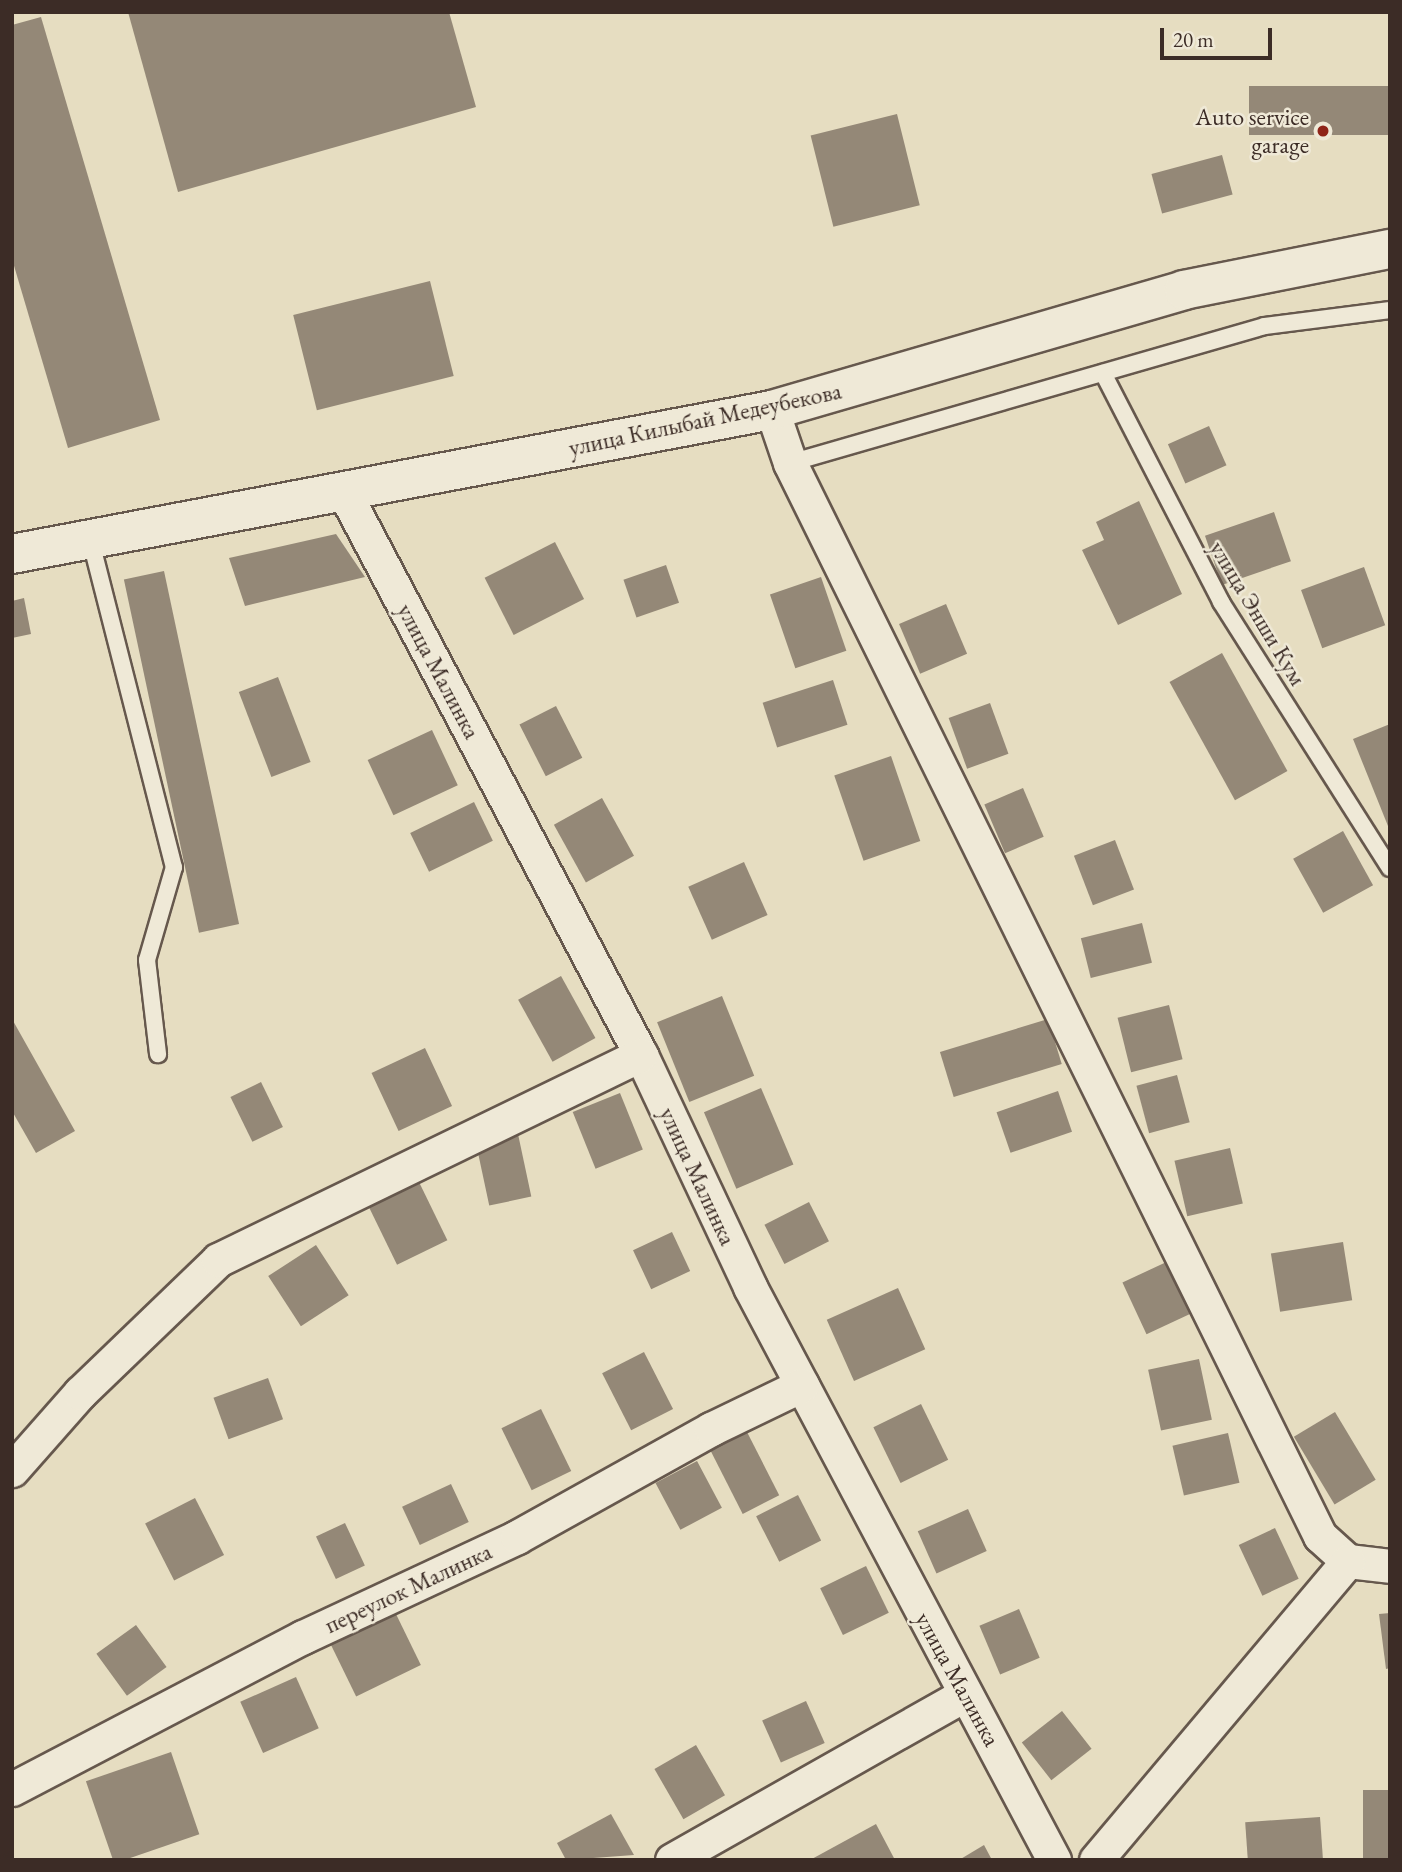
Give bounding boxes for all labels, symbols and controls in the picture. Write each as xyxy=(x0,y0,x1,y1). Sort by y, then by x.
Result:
scale bar xyxy=(1164,14,1276,58)
text: 20 m xyxy=(1173,26,1214,53)
place label: Auto service garage xyxy=(1195,103,1309,159)
marker: Auto service garage xyxy=(1315,123,1331,139)
street label: улица Килыбай Медеубекова xyxy=(566,376,844,462)
street label: улица Энши Кум xyxy=(1204,536,1312,690)
street label: улица Малинка xyxy=(391,598,487,744)
street label: улица Малинка xyxy=(653,1102,743,1250)
street label: переулок Малинка xyxy=(320,1537,496,1639)
street label: улица Малинка xyxy=(909,1607,1007,1751)

